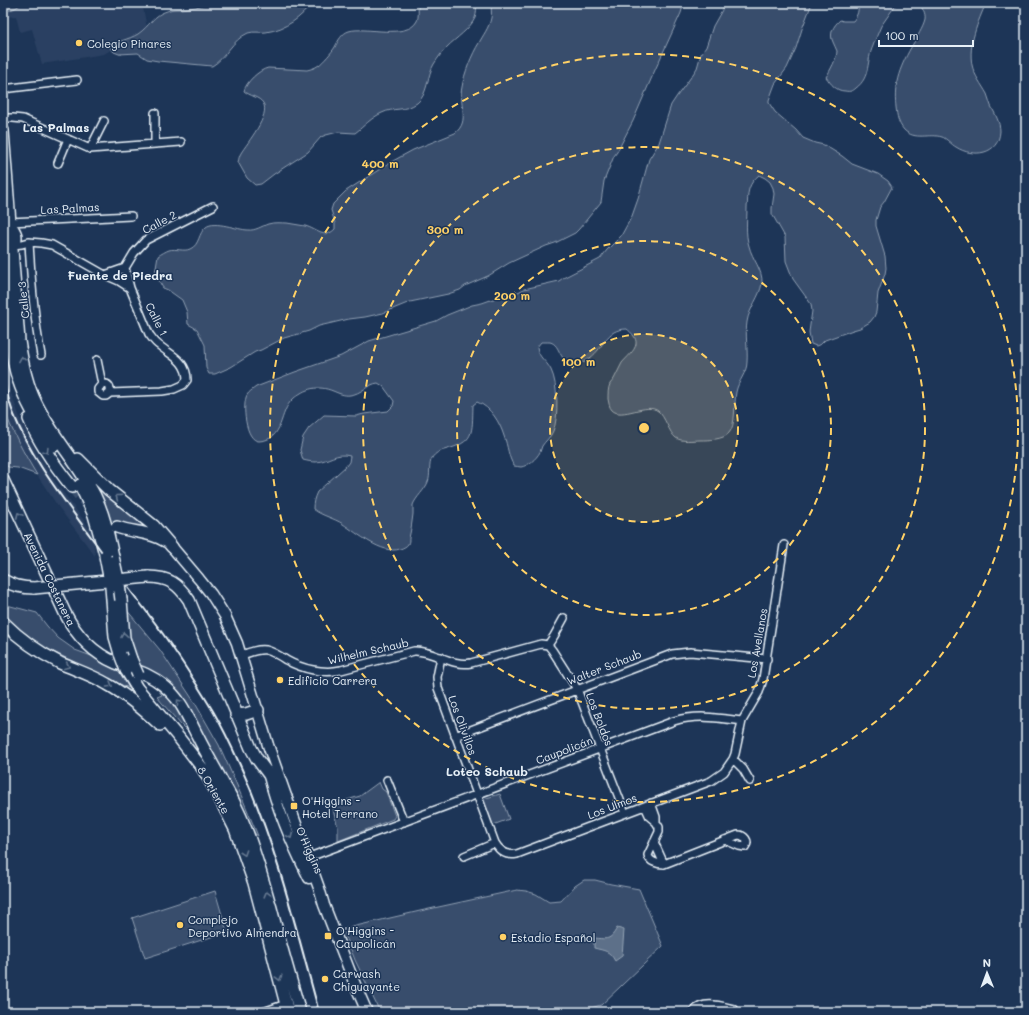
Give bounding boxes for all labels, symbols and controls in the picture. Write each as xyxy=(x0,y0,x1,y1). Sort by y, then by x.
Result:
scale bar xyxy=(879,22,973,48)
text: 100 m xyxy=(885,27,919,43)
place label: Colegio Pinares xyxy=(87,36,171,51)
marker: Colegio Pinares xyxy=(74,38,84,48)
district label: Las Palmas xyxy=(23,119,89,135)
text: 400 m xyxy=(362,155,398,171)
street label: Las Palmas xyxy=(40,199,100,217)
street label: Calle 2 xyxy=(139,207,179,237)
text: 300 m xyxy=(427,221,463,237)
district label: Fuente de Piedra xyxy=(67,267,173,283)
street label: Calle 3 xyxy=(14,280,32,319)
text: 200 m xyxy=(494,287,530,303)
street label: Calle 1 xyxy=(142,300,172,338)
text: 100 m xyxy=(561,353,595,369)
one-way arrow xyxy=(18,356,27,362)
centre of rings xyxy=(637,421,651,435)
one-way arrow xyxy=(41,447,49,454)
one-way arrow xyxy=(116,495,123,502)
one-way arrow xyxy=(16,512,24,520)
street label: Avenida Costanera xyxy=(21,530,79,629)
street label: Los Avellanos xyxy=(743,607,771,679)
one-way arrow xyxy=(120,632,129,638)
street label: Wilhelm Schaub xyxy=(326,634,410,668)
street label: Walter Schaub xyxy=(565,646,643,688)
one-way arrow xyxy=(64,661,71,669)
place label: Edificio Carrera xyxy=(288,673,377,688)
marker: Edificio Carrera xyxy=(275,675,285,685)
one-way arrow xyxy=(106,681,113,688)
street label: Los Boldos xyxy=(583,690,617,748)
street label: Los Olivillos xyxy=(445,693,481,757)
one-way arrow xyxy=(176,699,183,706)
street label: Caupolicán xyxy=(534,732,594,768)
district label: Loteo Schaub xyxy=(446,763,528,779)
street label: 8 Oriente xyxy=(194,764,234,817)
street label: Los Ulmos xyxy=(585,790,639,822)
place label: O'Higgins - Hotel Terrano xyxy=(302,793,378,821)
marker: O'Higgins - Hotel Terrano xyxy=(289,801,299,811)
street label: O'Higgins xyxy=(293,824,327,876)
one-way arrow xyxy=(285,832,293,839)
one-way arrow xyxy=(239,849,248,856)
one-way arrow xyxy=(263,890,272,897)
place label: Complejo Deportivo Almendra xyxy=(188,912,297,940)
marker: Complejo Deportivo Almendra xyxy=(175,920,185,930)
place label: O'Higgins - Caupolicán xyxy=(336,923,396,951)
place label: Estadio Español xyxy=(511,930,595,945)
marker: O'Higgins - Caupolicán xyxy=(323,931,333,941)
marker: Estadio Español xyxy=(498,932,508,942)
north arrow xyxy=(967,953,1007,993)
text: N xyxy=(983,955,991,970)
place label: Carwash Chiguayante xyxy=(333,966,400,994)
one-way arrow xyxy=(274,974,283,981)
marker: Carwash Chiguayante xyxy=(320,974,330,984)

